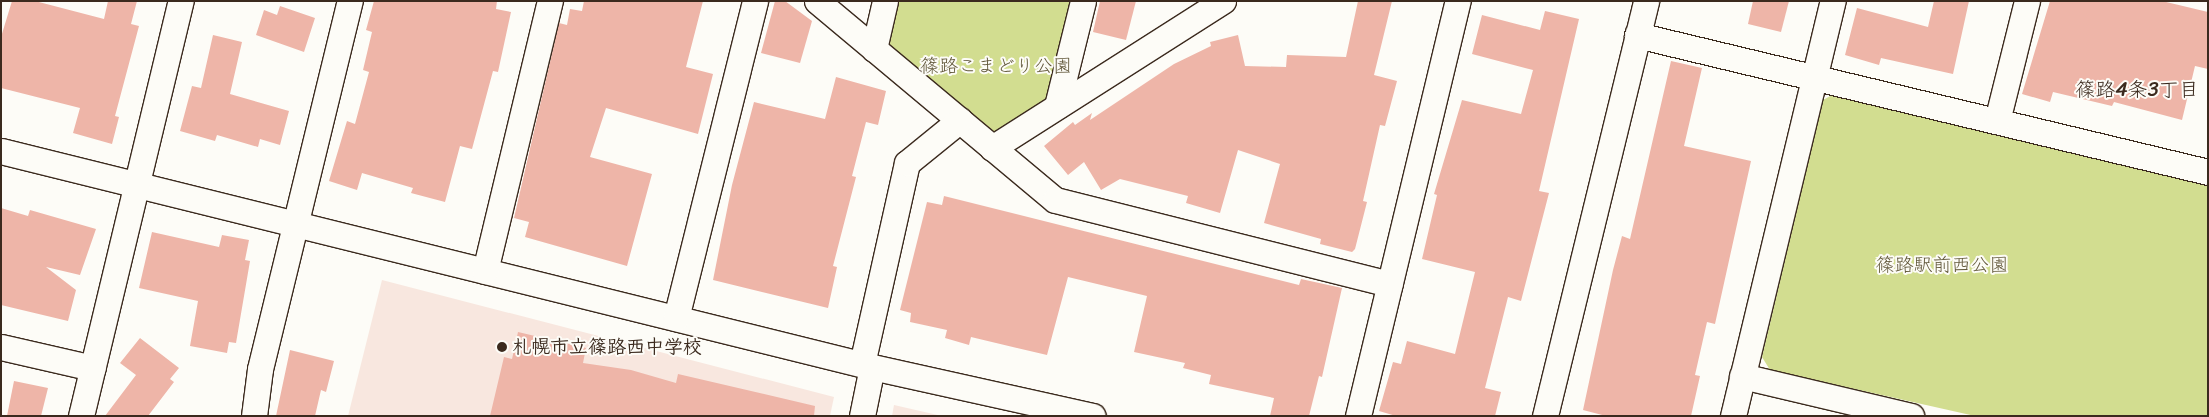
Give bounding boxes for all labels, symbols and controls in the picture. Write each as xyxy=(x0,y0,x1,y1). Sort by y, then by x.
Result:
park label: 篠路こまどり公園 xyxy=(920,55,1072,77)
district label: 篠路4条3丁目 xyxy=(2075,77,2199,101)
park label: 篠路駅前西公園 xyxy=(1876,254,2008,276)
place label: 札幌市立篠路西中学校 xyxy=(512,336,702,358)
marker: 札幌市立篠路西中学校 xyxy=(496,341,508,353)

